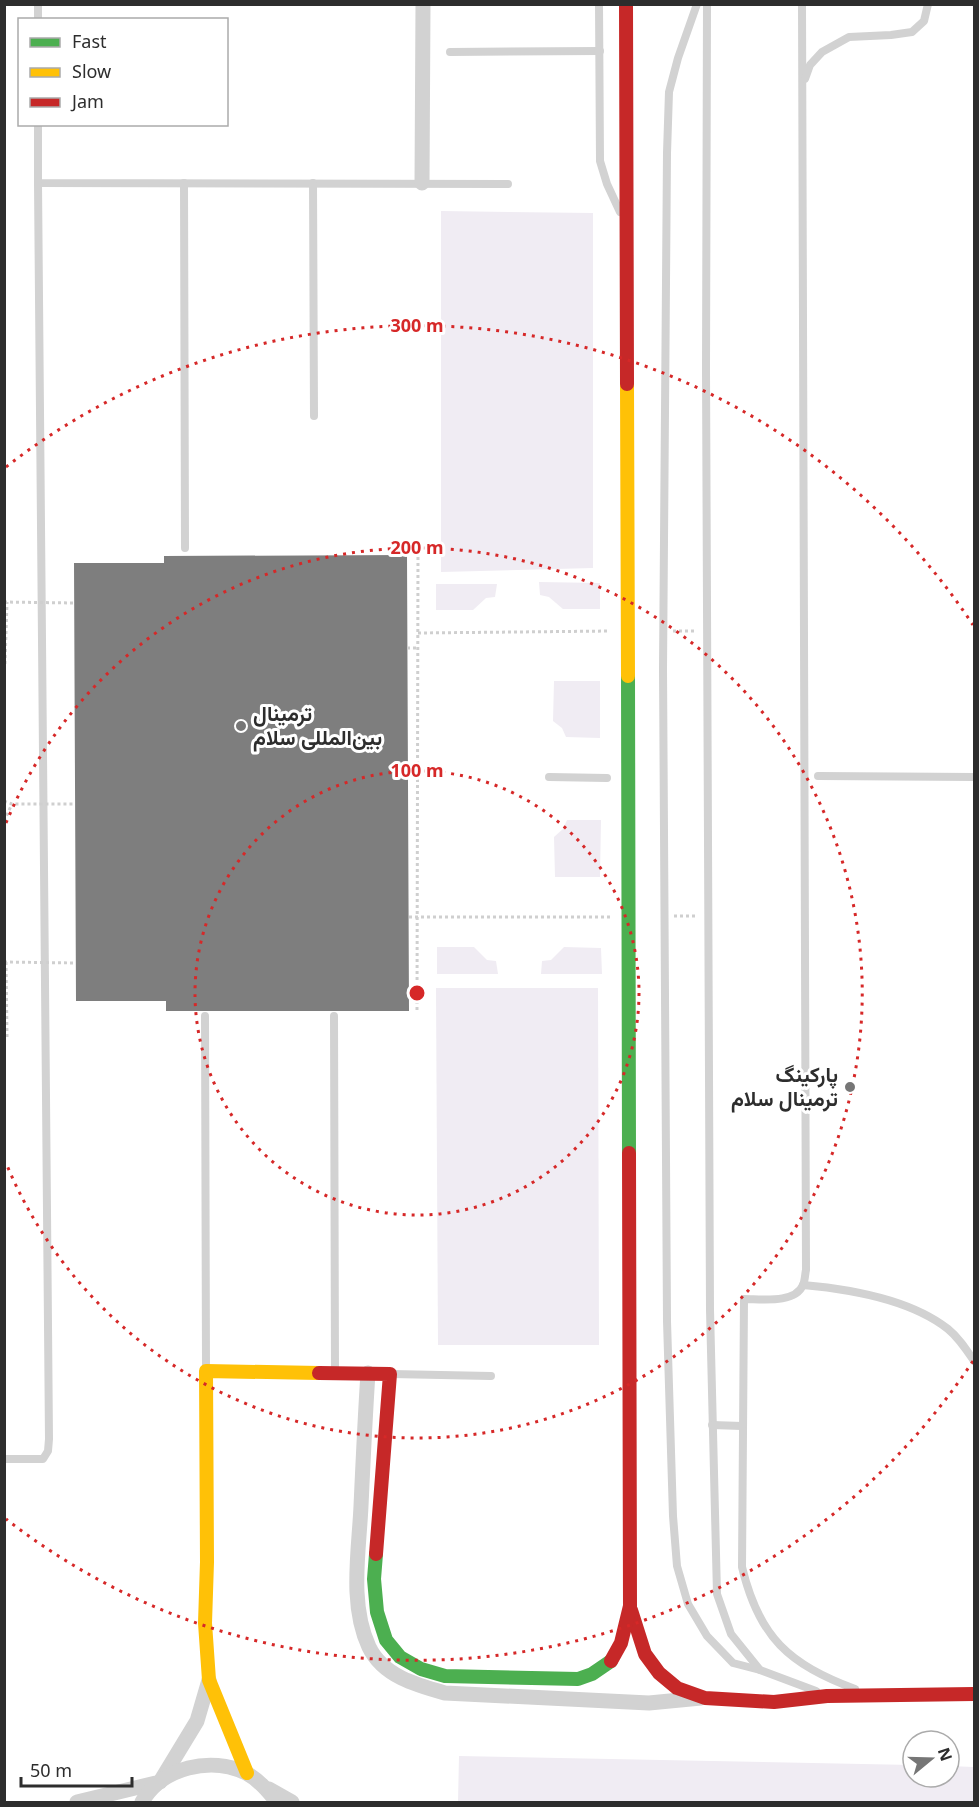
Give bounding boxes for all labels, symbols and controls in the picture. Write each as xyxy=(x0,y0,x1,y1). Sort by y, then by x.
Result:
legend xyxy=(18,18,228,126)
text: Fast xyxy=(72,29,107,53)
text: Slow xyxy=(72,59,111,83)
text: Jam xyxy=(70,89,104,113)
text: 300 m xyxy=(390,313,444,337)
text: 200 m xyxy=(390,535,444,559)
place label: ترمینال بین‌المللی سلام xyxy=(253,699,382,752)
marker: ترمینال بین‌المللی سلام xyxy=(234,719,248,733)
text: 100 m xyxy=(390,758,444,782)
centre of rings xyxy=(407,983,427,1003)
place label: پارکینگ ترمینال سلام xyxy=(731,1060,838,1113)
marker: پارکینگ ترمینال سلام xyxy=(843,1080,857,1094)
north arrow xyxy=(901,1729,961,1789)
text: N xyxy=(933,1744,958,1764)
scale bar xyxy=(21,1750,132,1788)
text: 50 m xyxy=(30,1758,72,1782)

